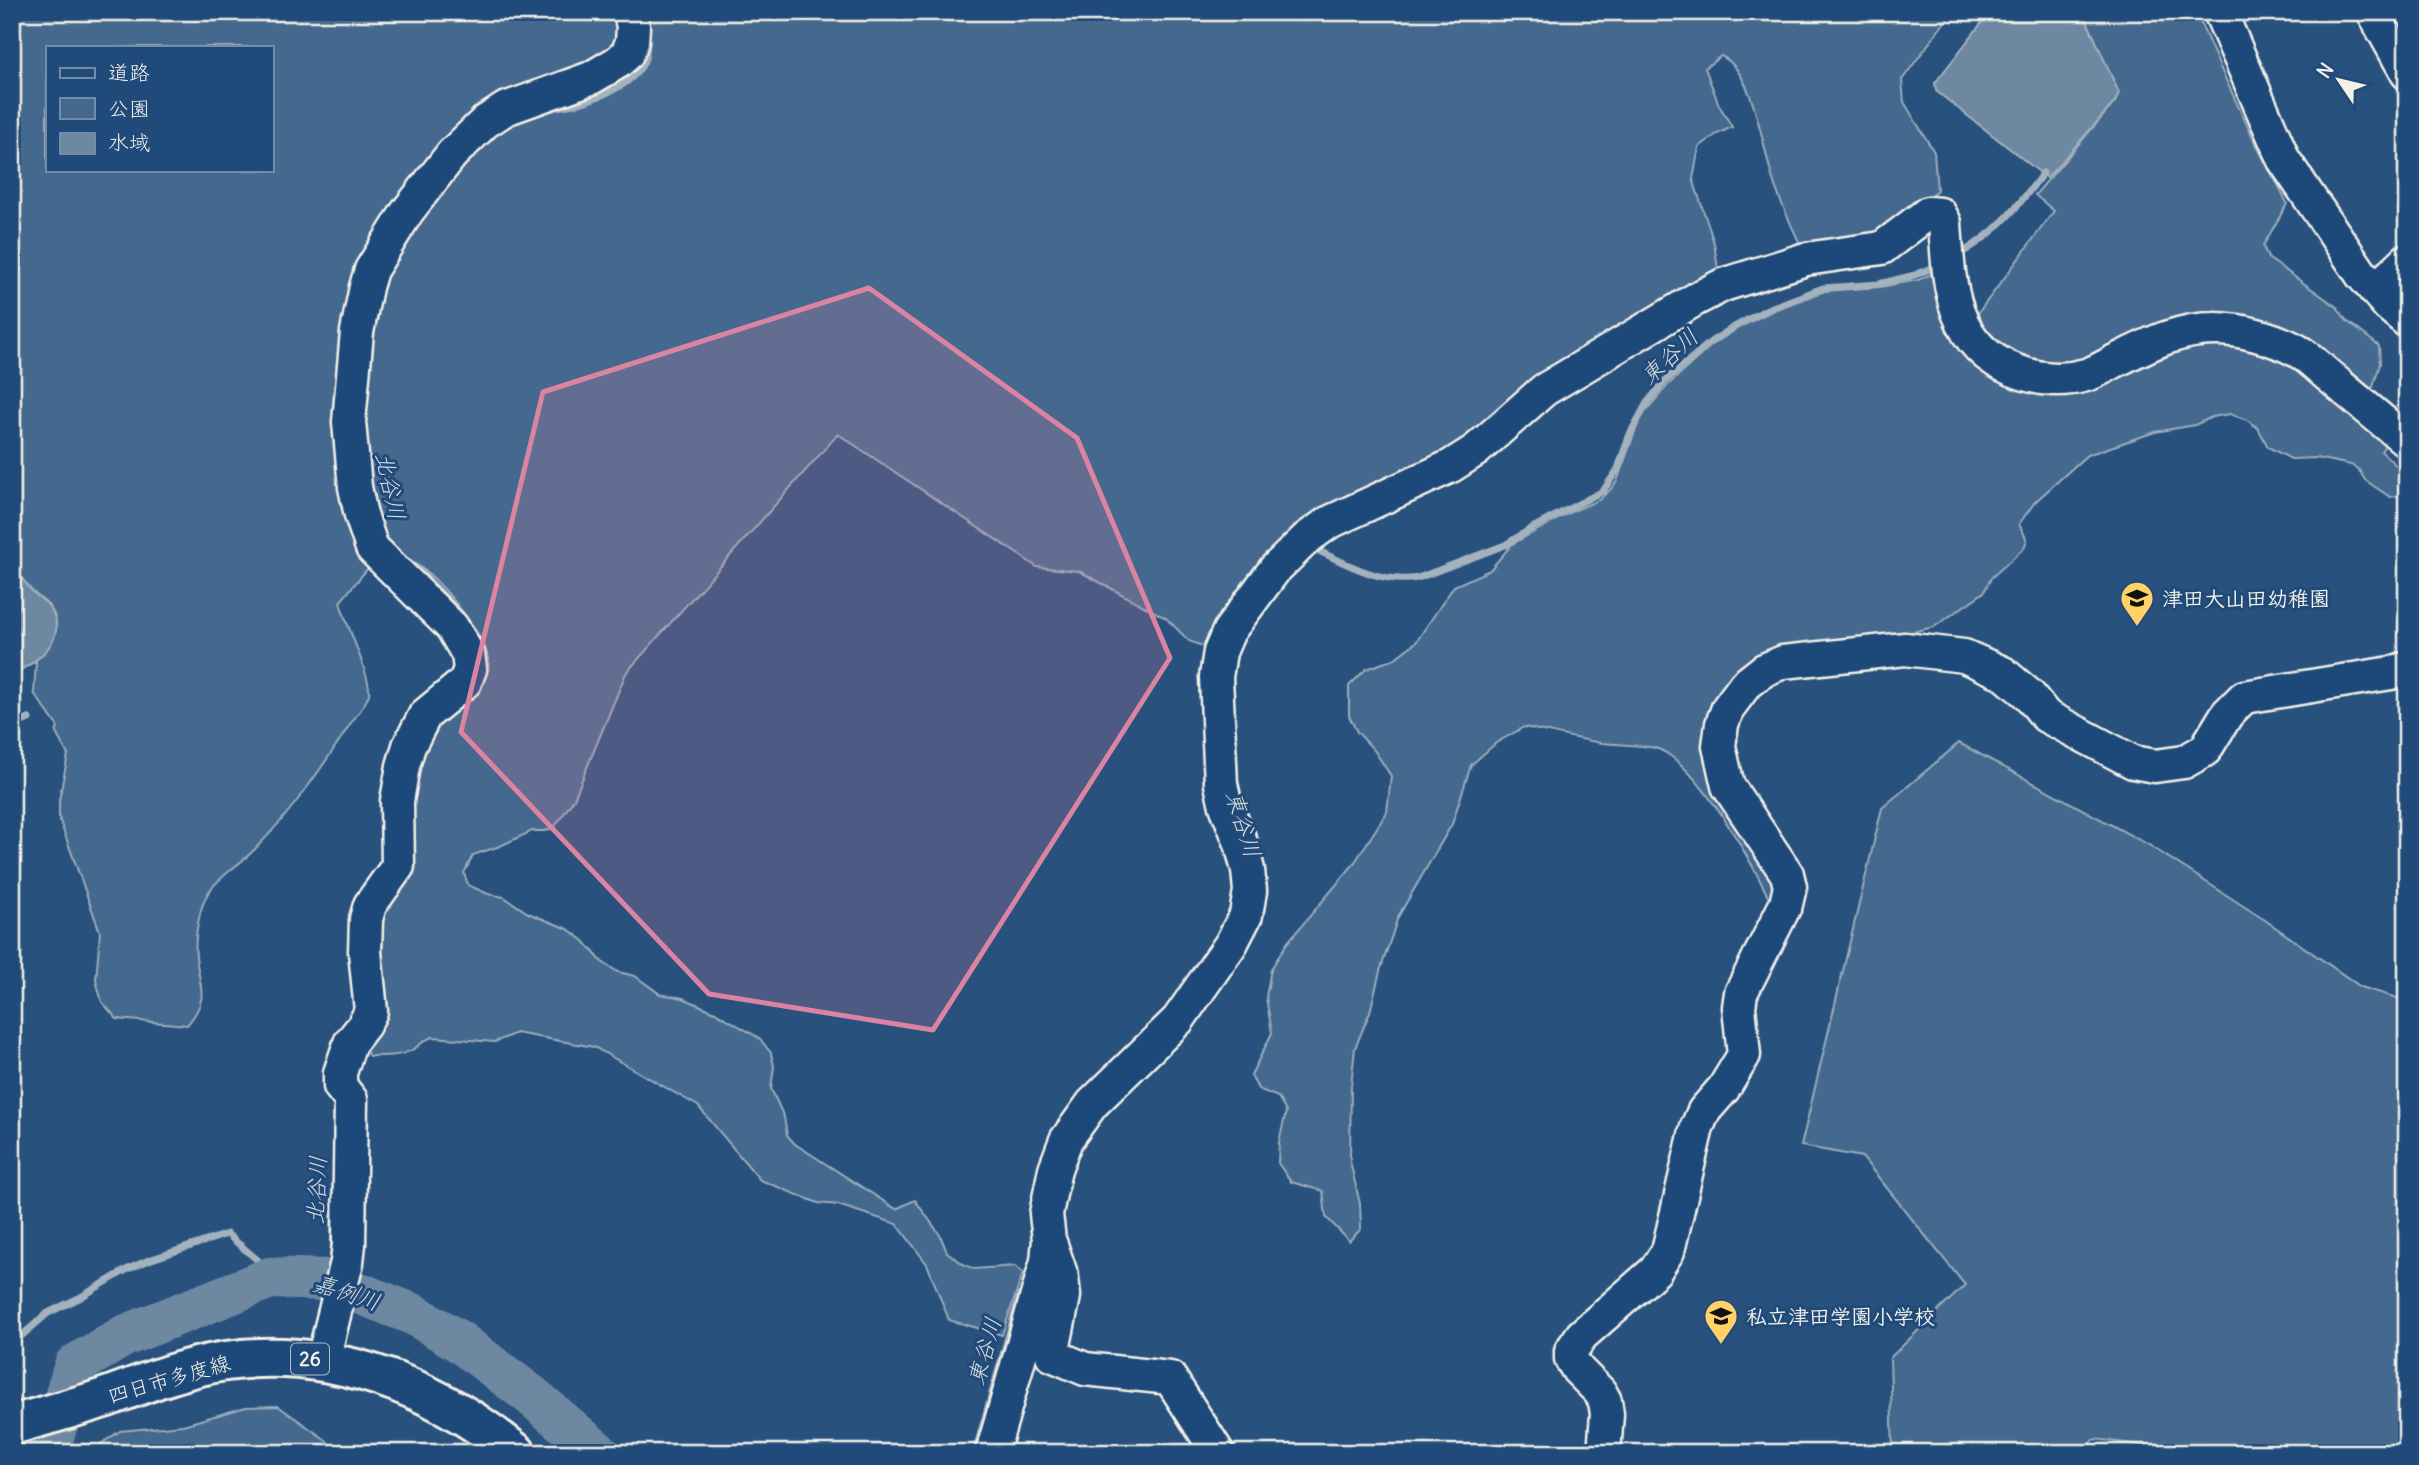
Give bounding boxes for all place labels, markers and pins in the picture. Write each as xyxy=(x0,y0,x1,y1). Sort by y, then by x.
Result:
school or university icon: 津田大山田幼稚園 xyxy=(2118,579,2156,628)
place label: 津田大山田幼稚園 xyxy=(2162,585,2330,612)
school or university icon: 私立津田学園小学校 xyxy=(1702,1297,1740,1346)
place label: 私立津田学園小学校 xyxy=(1746,1303,1935,1330)

